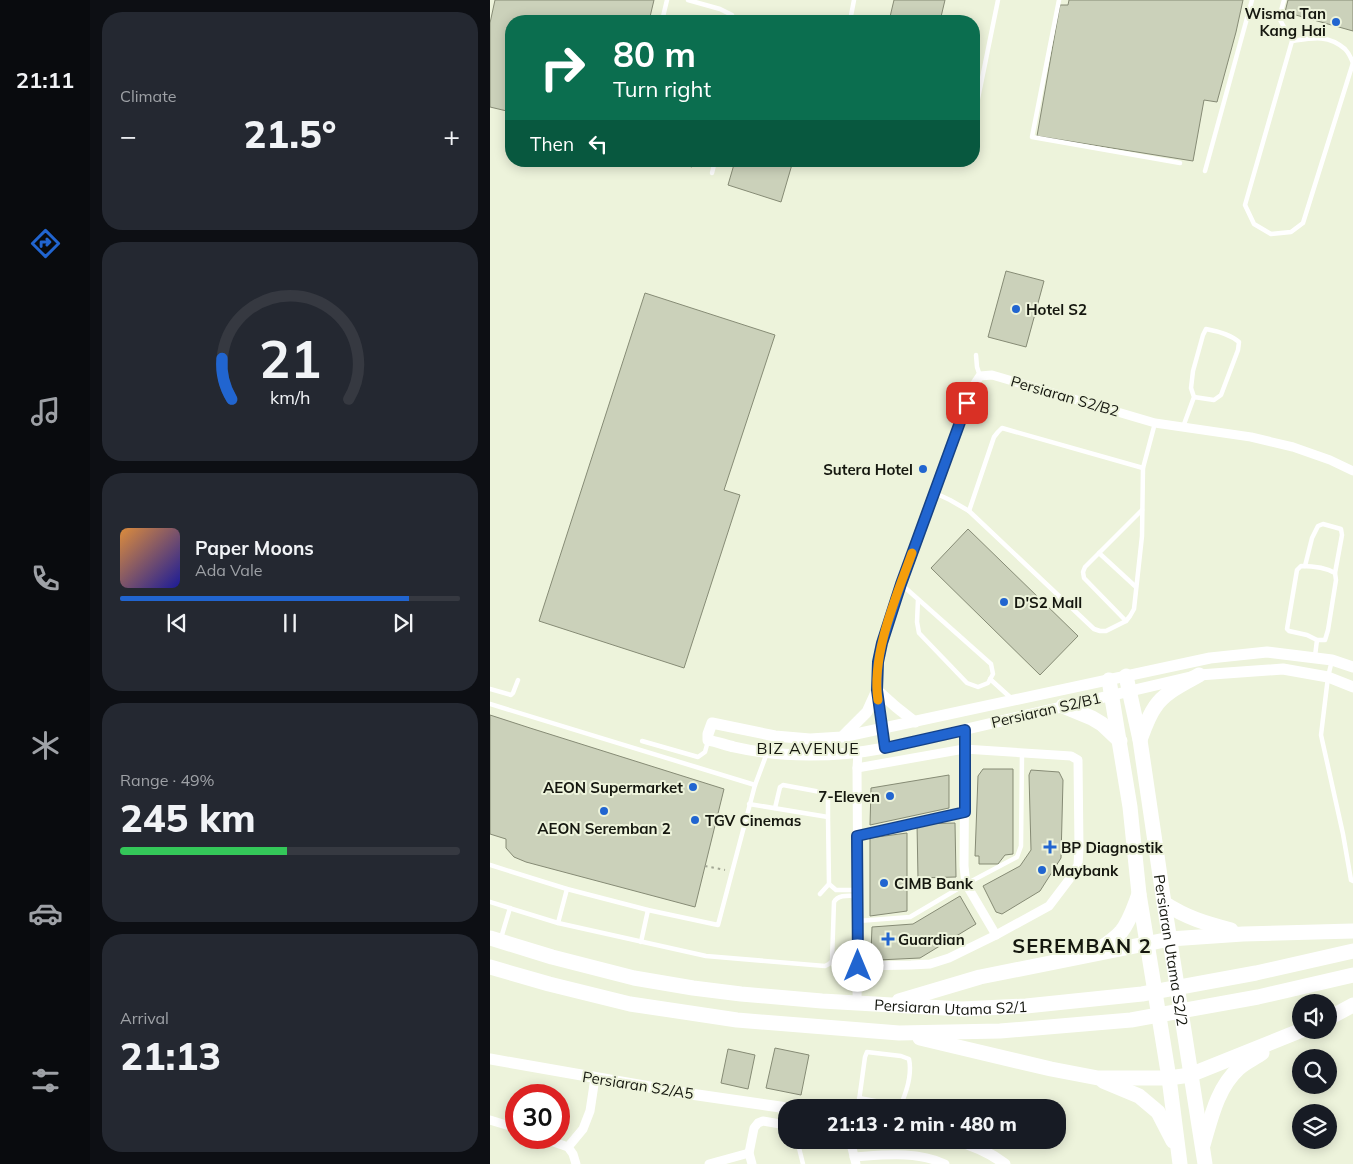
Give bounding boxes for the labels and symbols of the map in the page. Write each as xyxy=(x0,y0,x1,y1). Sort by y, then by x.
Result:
place label: Wisma Tan Kang Hai xyxy=(1244,4,1326,40)
marker: Wisma Tan Kang Hai xyxy=(1330,16,1342,28)
place label: Hotel S2 xyxy=(1026,300,1087,319)
marker: Hotel S2 xyxy=(1010,303,1022,315)
street label: Persiaran S2/B2 xyxy=(1009,371,1121,421)
pin xyxy=(946,382,988,424)
place label: Sutera Hotel xyxy=(823,460,913,479)
marker: Sutera Hotel xyxy=(917,463,929,475)
place label: D'S2 Mall xyxy=(1014,593,1082,612)
marker: D'S2 Mall xyxy=(998,596,1010,608)
street label: Persiaran S2/B1 xyxy=(989,688,1103,732)
district label: BIZ AVENUE xyxy=(756,738,860,758)
place label: AEON Supermarket xyxy=(543,778,683,797)
marker: AEON Supermarket xyxy=(687,781,699,793)
place label: 7-Eleven xyxy=(818,787,880,806)
marker: 7-Eleven xyxy=(884,790,896,802)
marker: AEON Seremban 2 xyxy=(598,805,610,817)
place label: TGV Cinemas xyxy=(705,811,801,830)
marker: TGV Cinemas xyxy=(689,814,701,826)
place label: AEON Seremban 2 xyxy=(537,819,671,838)
place label: BP Diagnostik xyxy=(1061,838,1163,857)
marker: BP Diagnostik xyxy=(1043,840,1057,854)
place label: Maybank xyxy=(1052,861,1119,880)
marker: Maybank xyxy=(1036,864,1048,876)
street label: Persiaran Utama S2/2 xyxy=(1150,873,1193,1027)
place label: CIMB Bank xyxy=(894,874,974,893)
marker: CIMB Bank xyxy=(878,877,890,889)
place label: Guardian xyxy=(898,930,965,949)
marker: Guardian xyxy=(882,933,894,945)
district label: SEREMBAN 2 xyxy=(1012,933,1152,958)
position arrow xyxy=(831,939,883,991)
street label: Persiaran Utama S2/1 xyxy=(874,995,1028,1019)
street label: Persiaran S2/A5 xyxy=(581,1067,695,1103)
speed limit sign: 30 xyxy=(505,1084,570,1149)

